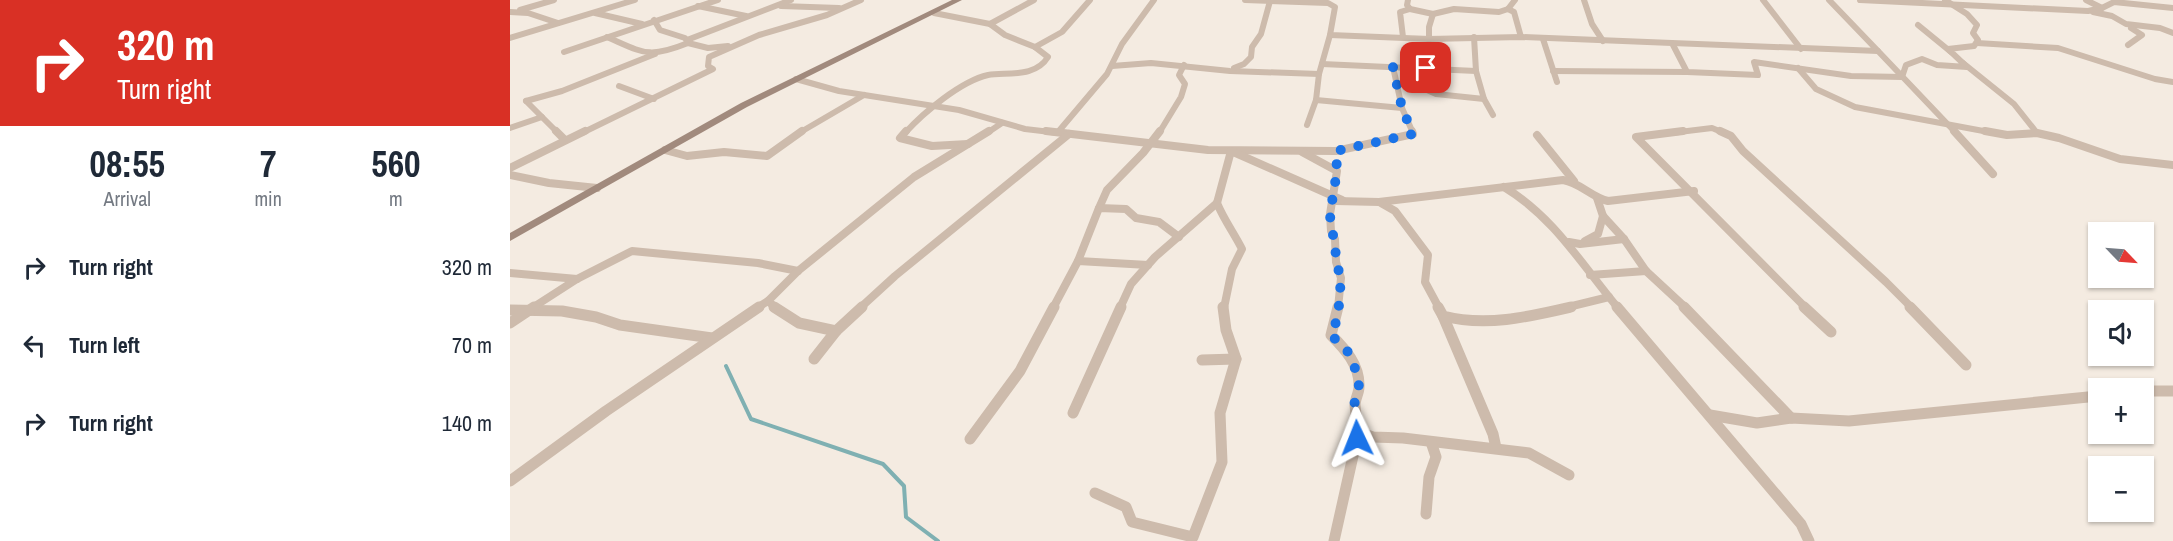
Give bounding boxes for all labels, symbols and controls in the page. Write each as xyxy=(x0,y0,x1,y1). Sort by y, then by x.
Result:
text: 320 m xyxy=(117,17,215,73)
icon: right xyxy=(18,24,96,102)
pin xyxy=(1400,42,1451,93)
icon: arrive xyxy=(1409,51,1442,84)
text: Turn right xyxy=(117,71,211,107)
text: 08:55 xyxy=(89,140,165,188)
text: 7 xyxy=(260,140,276,188)
text: 560 xyxy=(371,140,421,188)
text: Arrival xyxy=(104,185,151,212)
text: min xyxy=(254,185,282,212)
text: m xyxy=(389,185,403,212)
north arrow xyxy=(2088,222,2154,288)
map controls xyxy=(2088,222,2154,522)
icon: right xyxy=(18,251,51,284)
text: Turn right xyxy=(69,252,153,282)
text: 320 m xyxy=(442,252,492,282)
button: sound xyxy=(2088,300,2154,366)
icon: left xyxy=(18,329,51,362)
text: Turn left xyxy=(69,330,140,360)
text: 70 m xyxy=(452,330,492,360)
button: + xyxy=(2088,378,2154,444)
position arrow xyxy=(1325,406,1389,470)
icon: right xyxy=(18,407,51,440)
text: Turn right xyxy=(69,408,153,438)
text: 140 m xyxy=(442,408,492,438)
button: − xyxy=(2088,456,2154,522)

